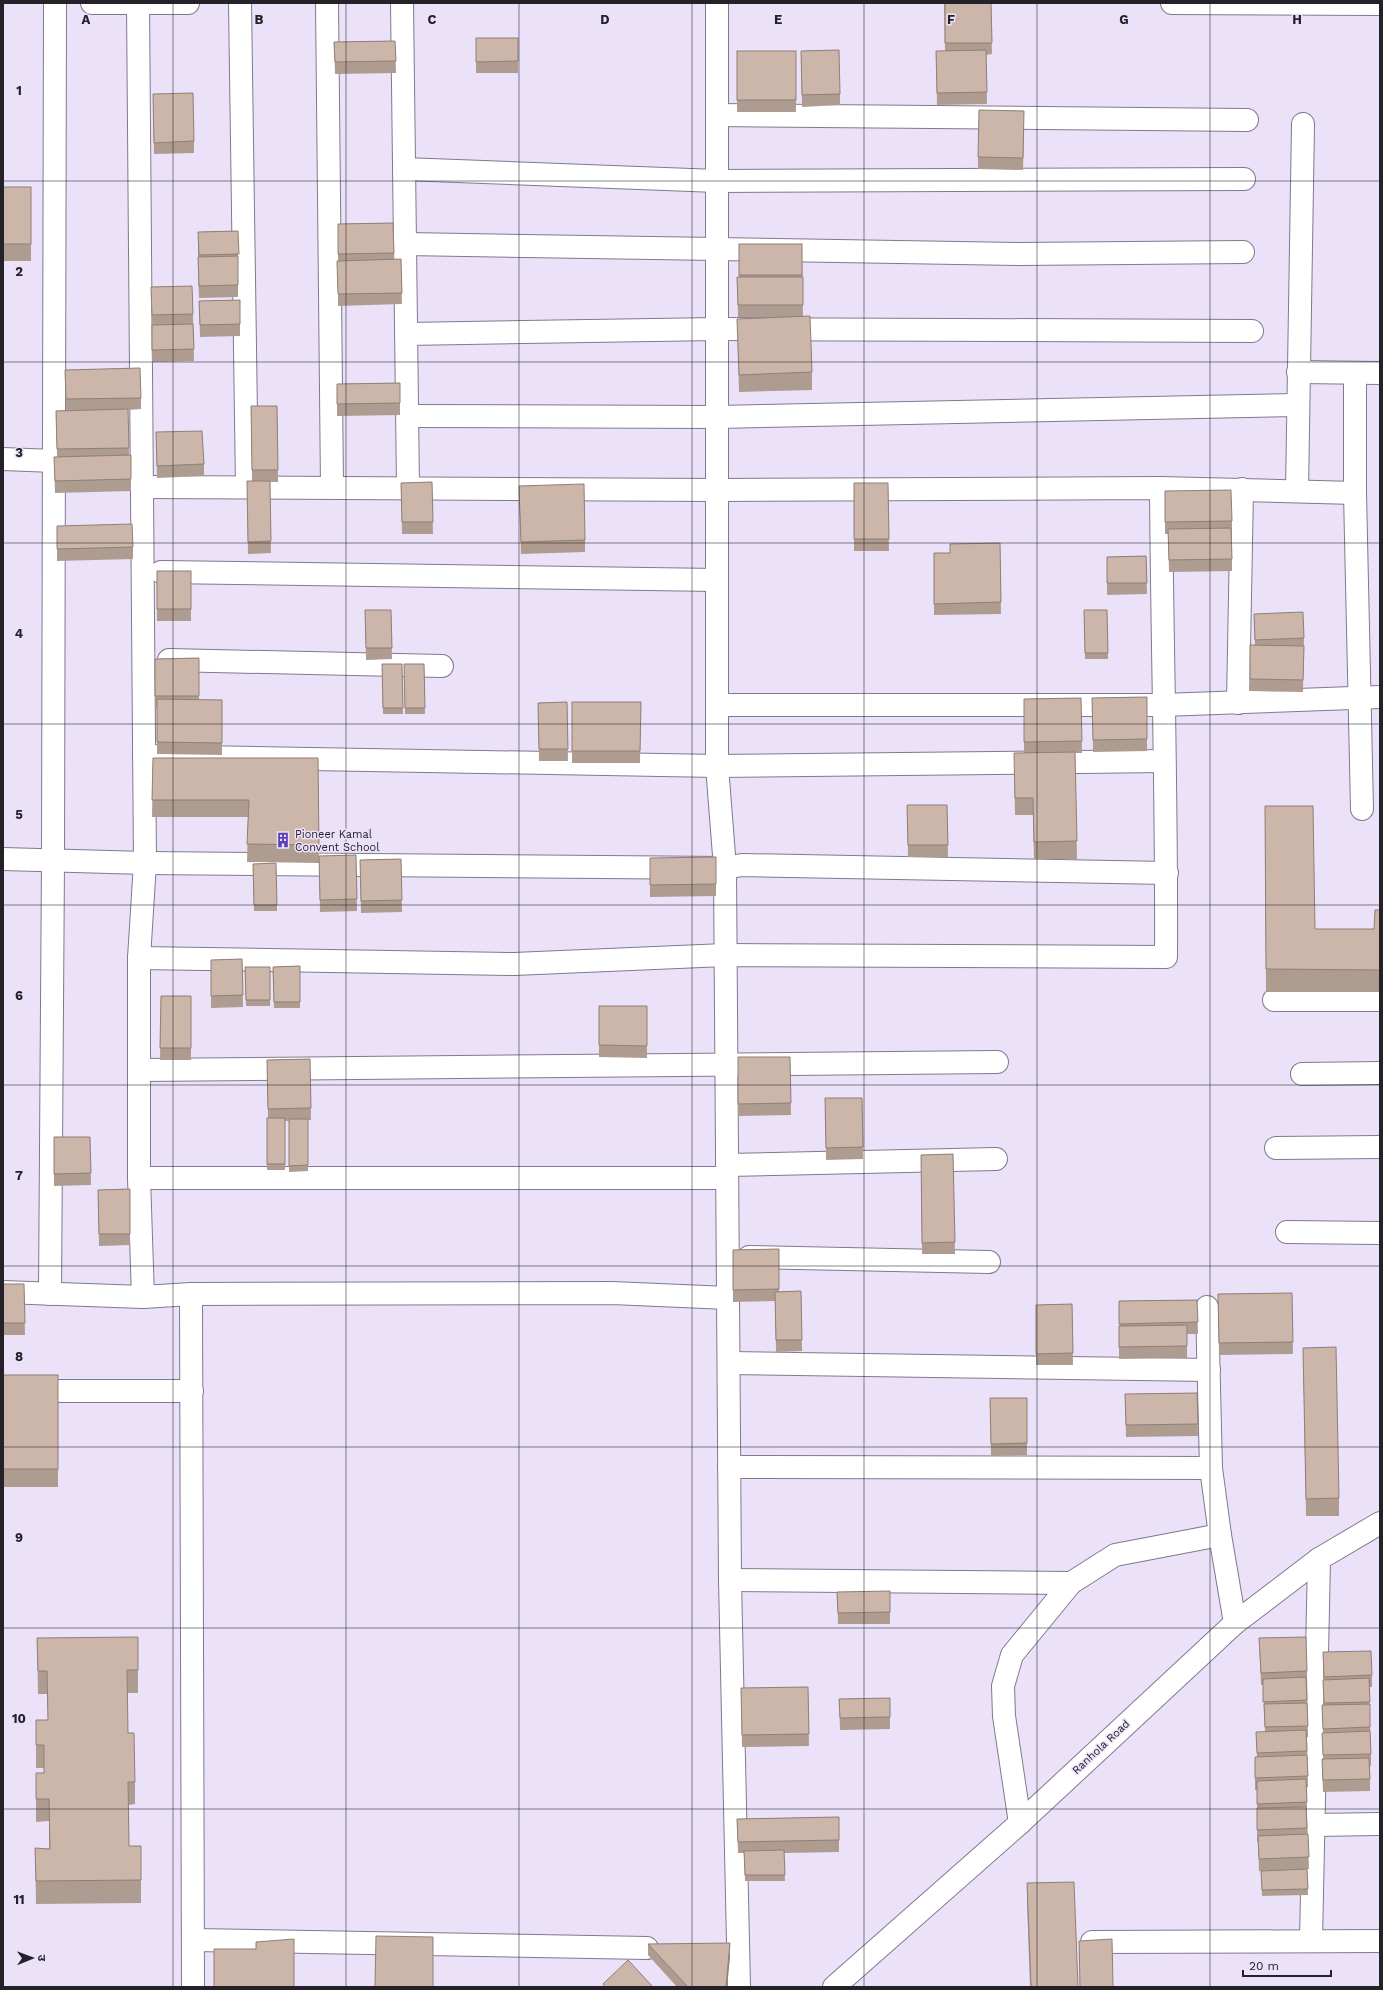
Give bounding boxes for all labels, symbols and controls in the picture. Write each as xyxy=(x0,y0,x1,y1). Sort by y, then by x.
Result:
text: A xyxy=(82,12,91,27)
text: B xyxy=(255,12,264,27)
text: C xyxy=(428,12,437,27)
text: D xyxy=(600,12,610,27)
text: E xyxy=(774,12,782,27)
text: F xyxy=(947,12,955,27)
text: G xyxy=(1119,12,1129,27)
text: H xyxy=(1292,12,1302,27)
text: 1 xyxy=(16,83,22,98)
text: 2 xyxy=(15,264,23,279)
text: 3 xyxy=(15,445,23,460)
text: 4 xyxy=(15,626,24,641)
text: 5 xyxy=(15,807,23,822)
place label: Pioneer Kamal Convent School xyxy=(295,828,380,854)
building icon: Pioneer Kamal Convent School xyxy=(274,831,292,849)
text: 6 xyxy=(15,988,23,1003)
text: 7 xyxy=(15,1168,23,1183)
text: 8 xyxy=(15,1349,23,1364)
text: 9 xyxy=(15,1530,23,1545)
text: 10 xyxy=(12,1711,26,1726)
street label: Ranhola Road xyxy=(1070,1717,1132,1777)
text: 11 xyxy=(13,1892,25,1907)
north arrow xyxy=(12,1938,52,1978)
scale bar xyxy=(1243,1952,1331,1978)
text: उ xyxy=(35,1955,48,1962)
text: 20 m xyxy=(1249,1959,1279,1973)

